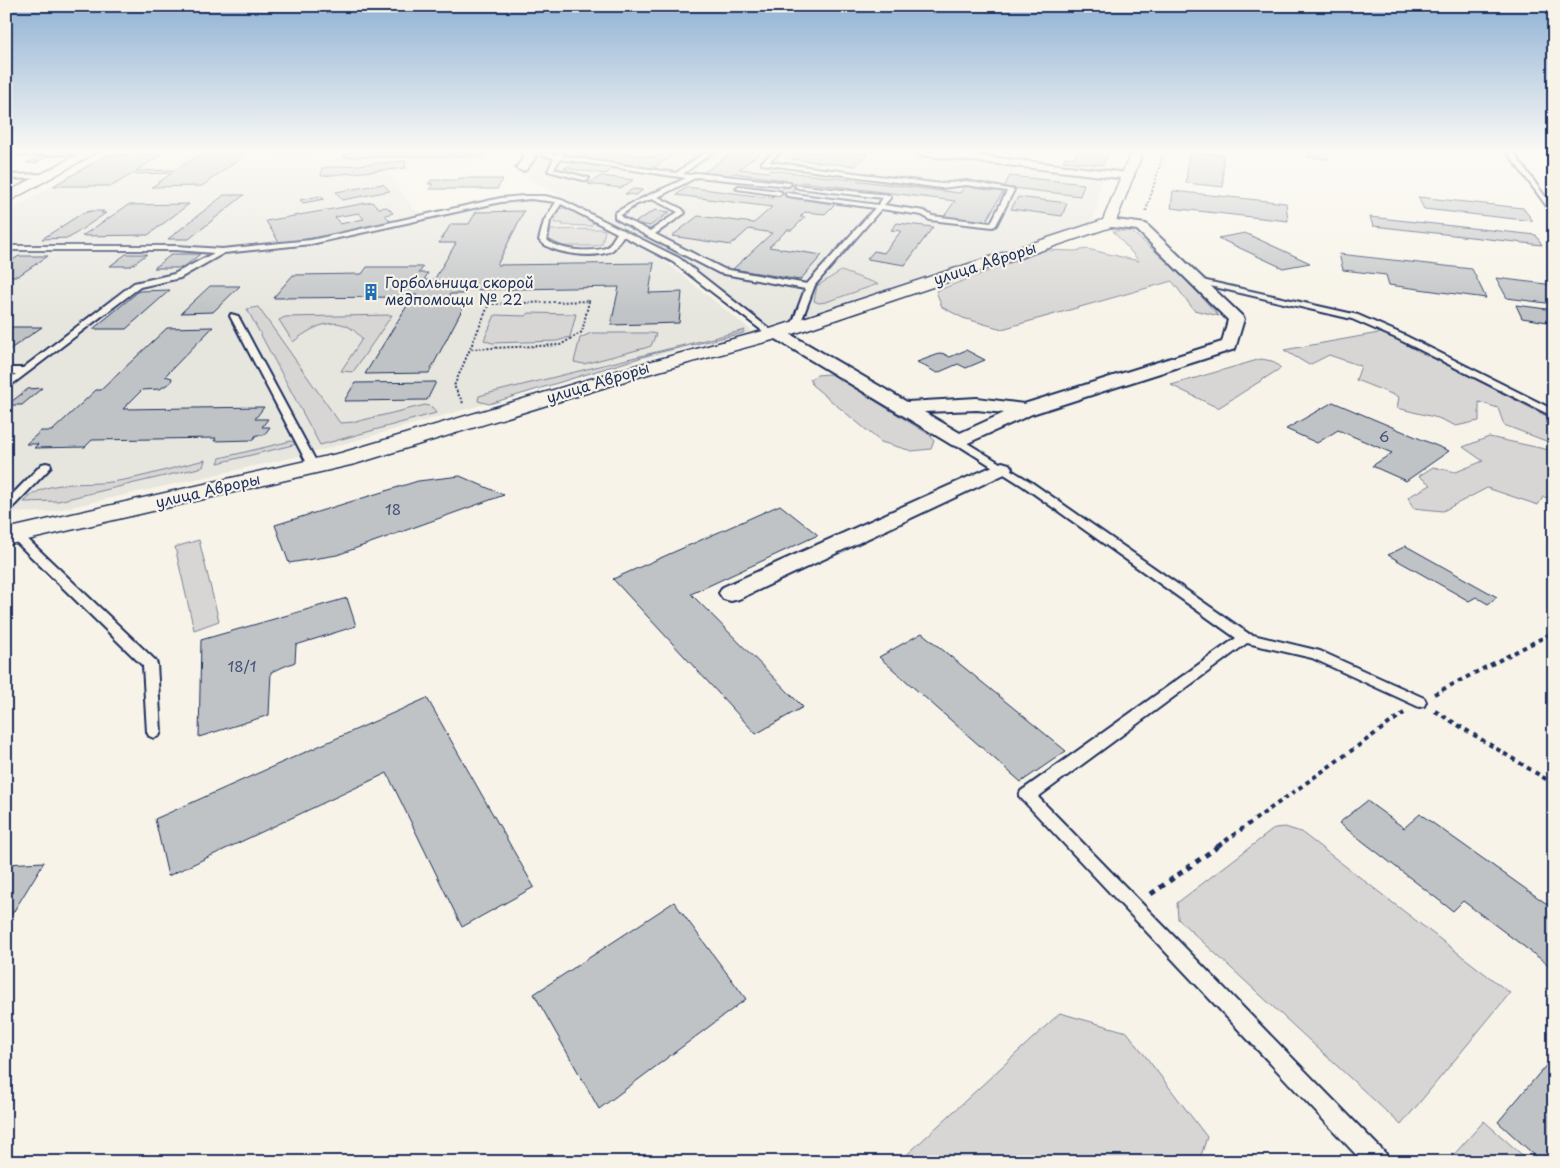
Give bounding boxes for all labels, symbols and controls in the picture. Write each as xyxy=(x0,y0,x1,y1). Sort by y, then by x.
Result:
street label: улица Авроры xyxy=(930,235,1039,290)
place label: Горбольница скорой медпомощи № 22 xyxy=(385,270,534,310)
building icon: Горбольница скорой медпомощи № 22 xyxy=(361,282,381,302)
street label: улица Авроры xyxy=(543,355,652,408)
house number: 6 xyxy=(1379,424,1389,447)
street label: улица Авроры xyxy=(153,466,262,513)
house number: 18 xyxy=(385,497,401,520)
house number: 18/1 xyxy=(228,654,257,677)

